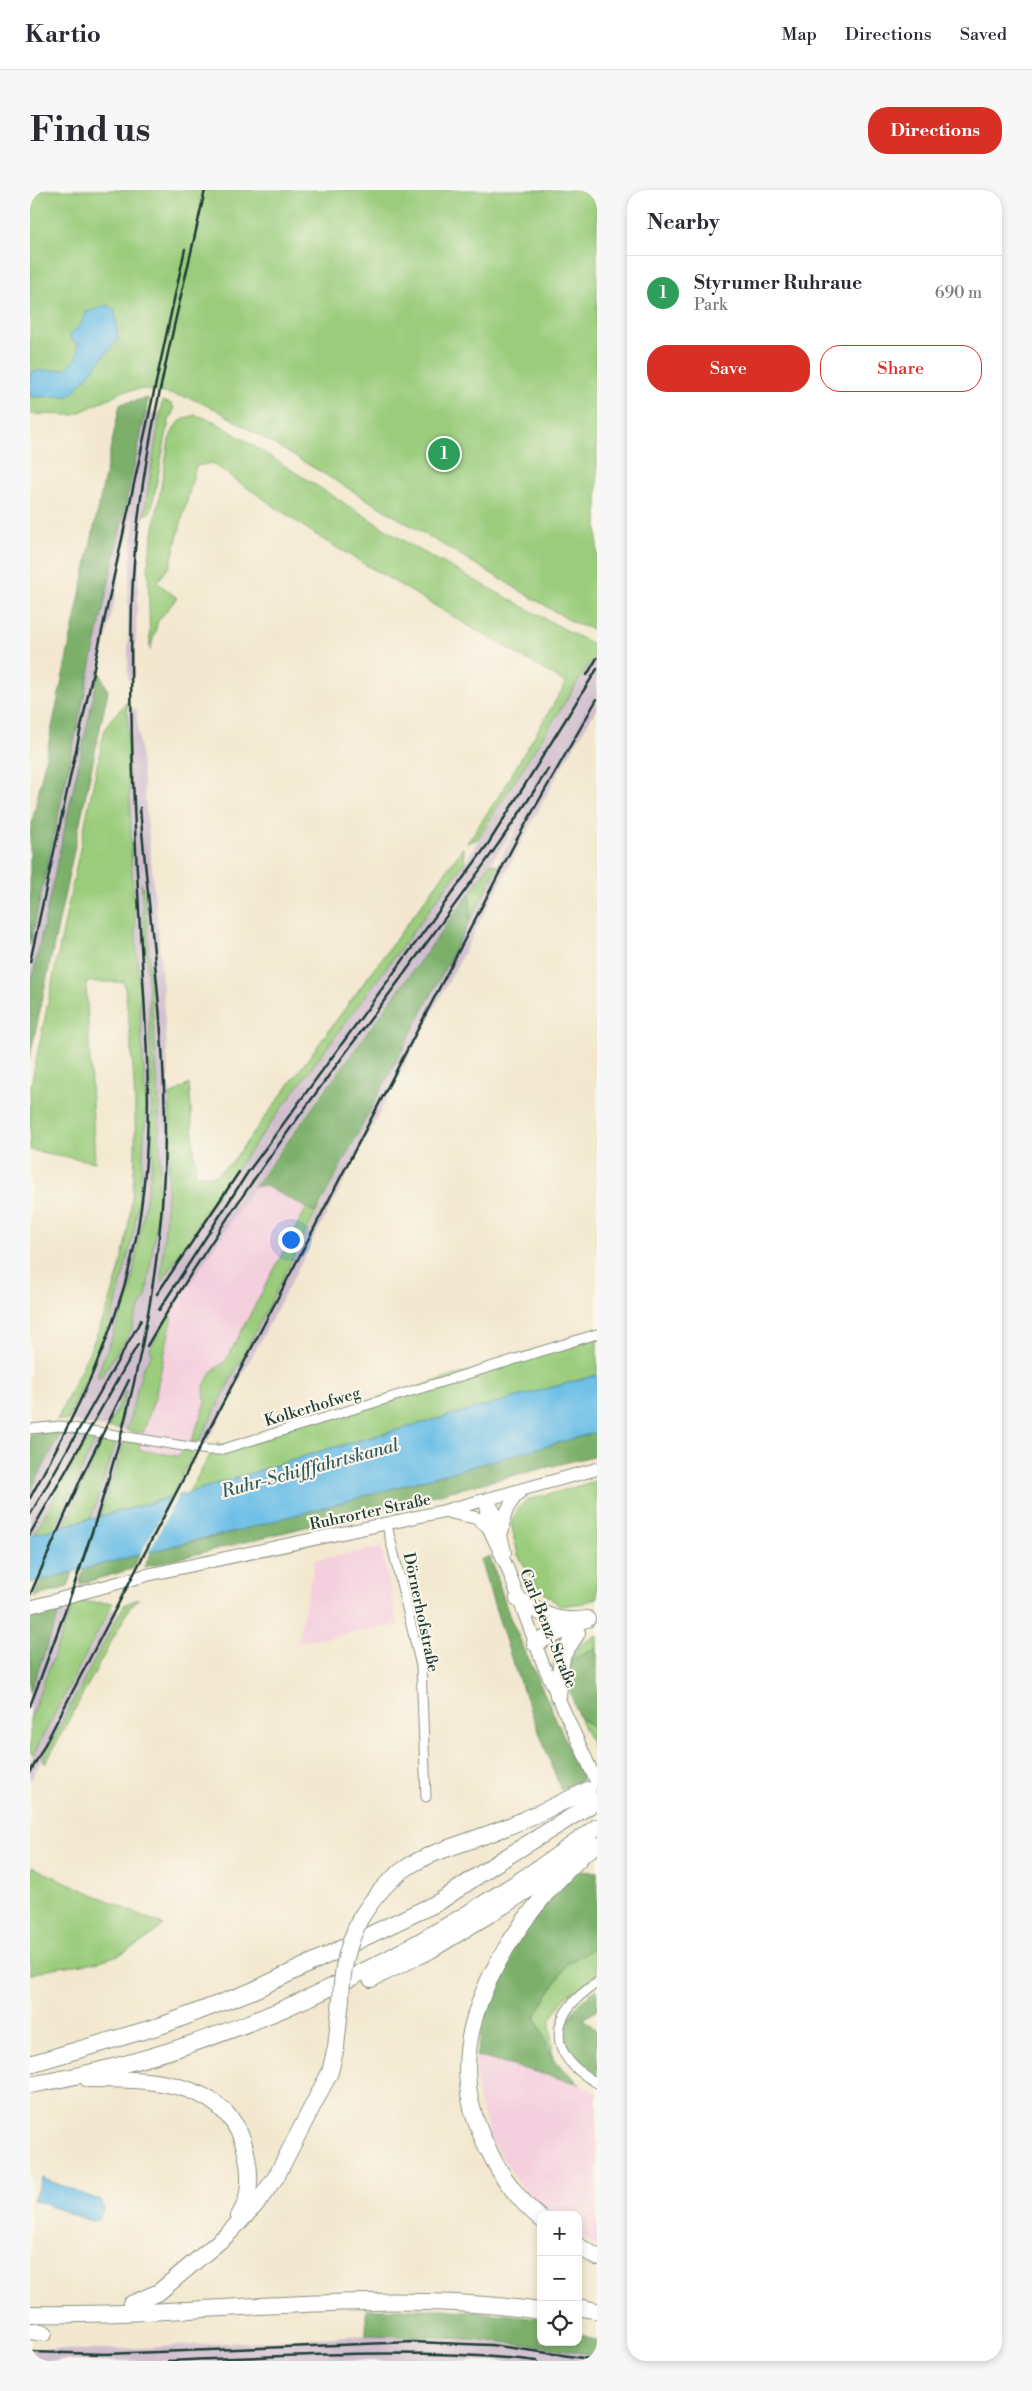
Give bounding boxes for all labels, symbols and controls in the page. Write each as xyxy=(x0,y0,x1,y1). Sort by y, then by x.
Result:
text: Kartio xyxy=(25,20,101,50)
text: Map xyxy=(781,23,817,46)
text: Directions xyxy=(845,23,932,46)
text: Saved xyxy=(960,23,1007,46)
button: Directions xyxy=(868,107,1002,154)
text: Find us xyxy=(30,109,150,152)
text: Nearby xyxy=(647,210,720,236)
text: Styrumer Ruhraue xyxy=(694,271,862,295)
text: 1 xyxy=(659,283,667,303)
text: 690 m xyxy=(935,283,982,303)
text: Park xyxy=(694,295,727,315)
button: Save xyxy=(647,345,810,392)
button: Share xyxy=(820,345,982,392)
pin: 1 xyxy=(428,435,460,473)
your location xyxy=(278,1227,304,1253)
street label: Kolkerhofweg xyxy=(262,1383,364,1431)
water label: Ruhr-Schifffahrtskanal xyxy=(218,1434,402,1504)
street label: Ruhrorter Straße xyxy=(308,1489,433,1535)
street label: Dörnerhofstraße xyxy=(399,1551,443,1674)
street label: Carl-Benz-Straße xyxy=(515,1566,581,1691)
map controls xyxy=(537,2211,582,2346)
button: + xyxy=(537,2211,582,2256)
button: − xyxy=(537,2256,582,2301)
button: locate xyxy=(537,2301,582,2346)

